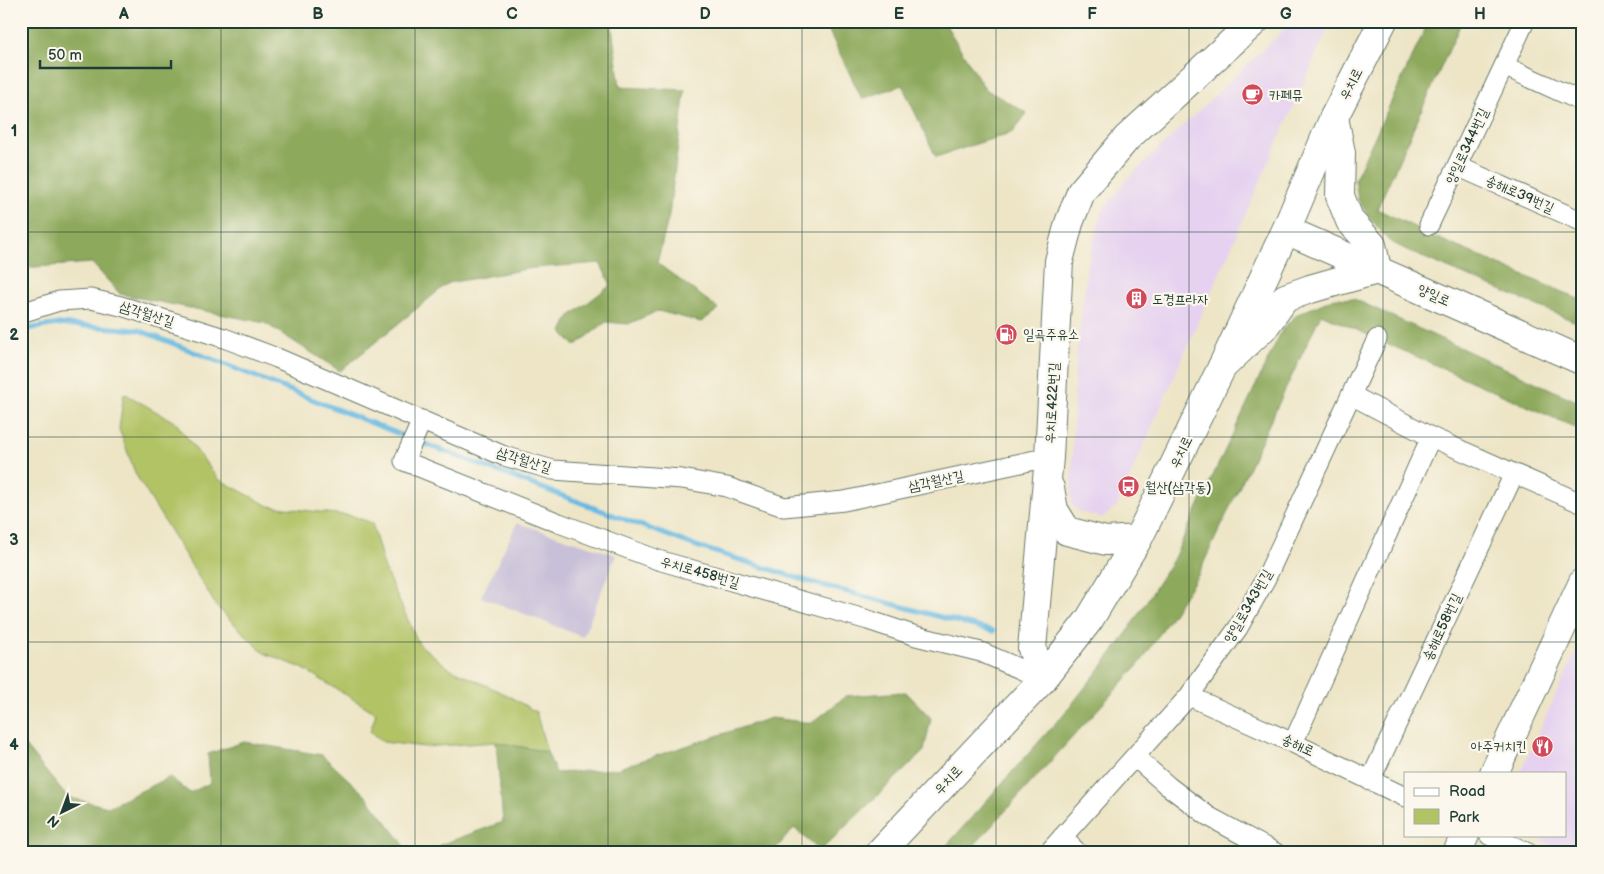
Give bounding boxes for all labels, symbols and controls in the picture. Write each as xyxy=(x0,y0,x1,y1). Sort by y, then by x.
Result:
text: A xyxy=(118,5,129,24)
text: B xyxy=(312,5,324,24)
text: C xyxy=(506,5,518,24)
text: D xyxy=(699,5,711,24)
text: E xyxy=(894,5,904,24)
text: F xyxy=(1087,5,1097,24)
text: G xyxy=(1280,5,1292,24)
text: H xyxy=(1474,5,1486,24)
scale bar xyxy=(40,38,171,70)
text: 50 m xyxy=(48,46,82,65)
street label: 우치로 xyxy=(1336,65,1366,103)
cafe icon: 카페뮤 xyxy=(1241,83,1265,107)
place label: 카페뮤 xyxy=(1269,87,1303,104)
street label: 양일로344번길 xyxy=(1442,105,1492,187)
text: 1 xyxy=(11,122,17,141)
street label: 송해로39번길 xyxy=(1483,171,1557,217)
street label: 양일로 xyxy=(1415,280,1453,310)
building icon: 도경프라자 xyxy=(1124,287,1148,311)
place label: 도경프라자 xyxy=(1152,291,1209,308)
street label: 삼각월산길 xyxy=(118,298,177,331)
fuel station icon: 일곡주유소 xyxy=(995,322,1019,346)
text: 2 xyxy=(9,326,19,345)
place label: 일곡주유소 xyxy=(1023,326,1079,343)
street label: 우치로422번길 xyxy=(1041,361,1063,444)
street label: 우치로 xyxy=(1166,433,1196,471)
street label: 삼각월산길 xyxy=(495,444,554,477)
street label: 삼각월산길 xyxy=(907,467,966,495)
bus stop icon: 월산(삼각동) xyxy=(1117,475,1141,499)
place label: 월산(삼각동) xyxy=(1145,479,1212,496)
text: 3 xyxy=(9,531,19,550)
street label: 우치로458번길 xyxy=(659,553,742,592)
street label: 양일로343번길 xyxy=(1220,566,1276,646)
street label: 송해로58번길 xyxy=(1419,590,1465,663)
street label: 송해로 xyxy=(1279,730,1317,760)
restaurant icon: 아주커치킨 xyxy=(1531,734,1555,758)
text: 4 xyxy=(9,736,19,755)
place label: 아주커치킨 xyxy=(1471,738,1527,755)
street label: 우치로 xyxy=(930,762,966,798)
legend xyxy=(1404,772,1566,836)
text: Road xyxy=(1449,782,1485,801)
north arrow xyxy=(38,786,88,836)
text: Park xyxy=(1449,808,1480,827)
text: N xyxy=(44,811,63,831)

